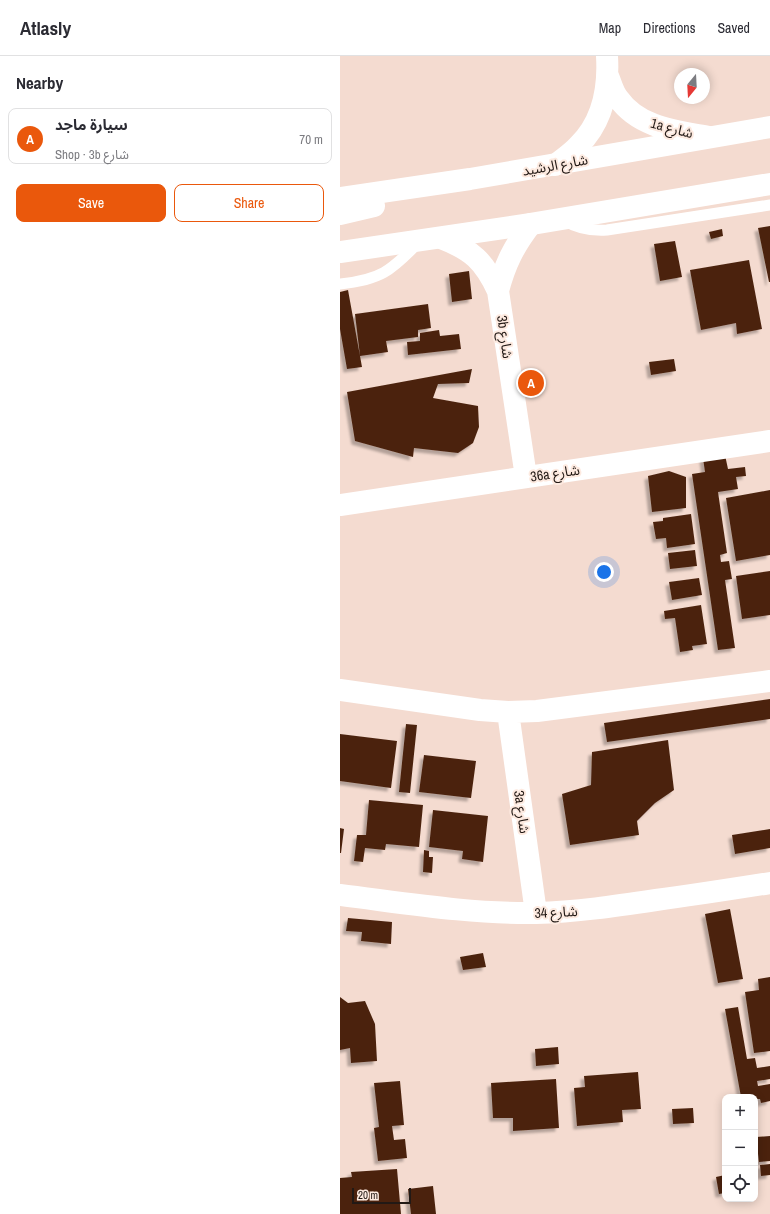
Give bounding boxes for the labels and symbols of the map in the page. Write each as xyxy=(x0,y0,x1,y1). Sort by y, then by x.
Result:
north arrow xyxy=(674,68,710,104)
street label: 1a شارع xyxy=(648,114,695,144)
street label: شارع الرشيد xyxy=(521,150,590,182)
street label: 3b شارع xyxy=(491,314,517,360)
pin: A xyxy=(518,368,544,398)
street label: 36a شارع xyxy=(529,461,581,487)
your location xyxy=(594,562,614,582)
street label: 3a شارع xyxy=(508,789,534,835)
street label: شارع 34 xyxy=(534,902,578,924)
scale bar xyxy=(352,1186,411,1205)

